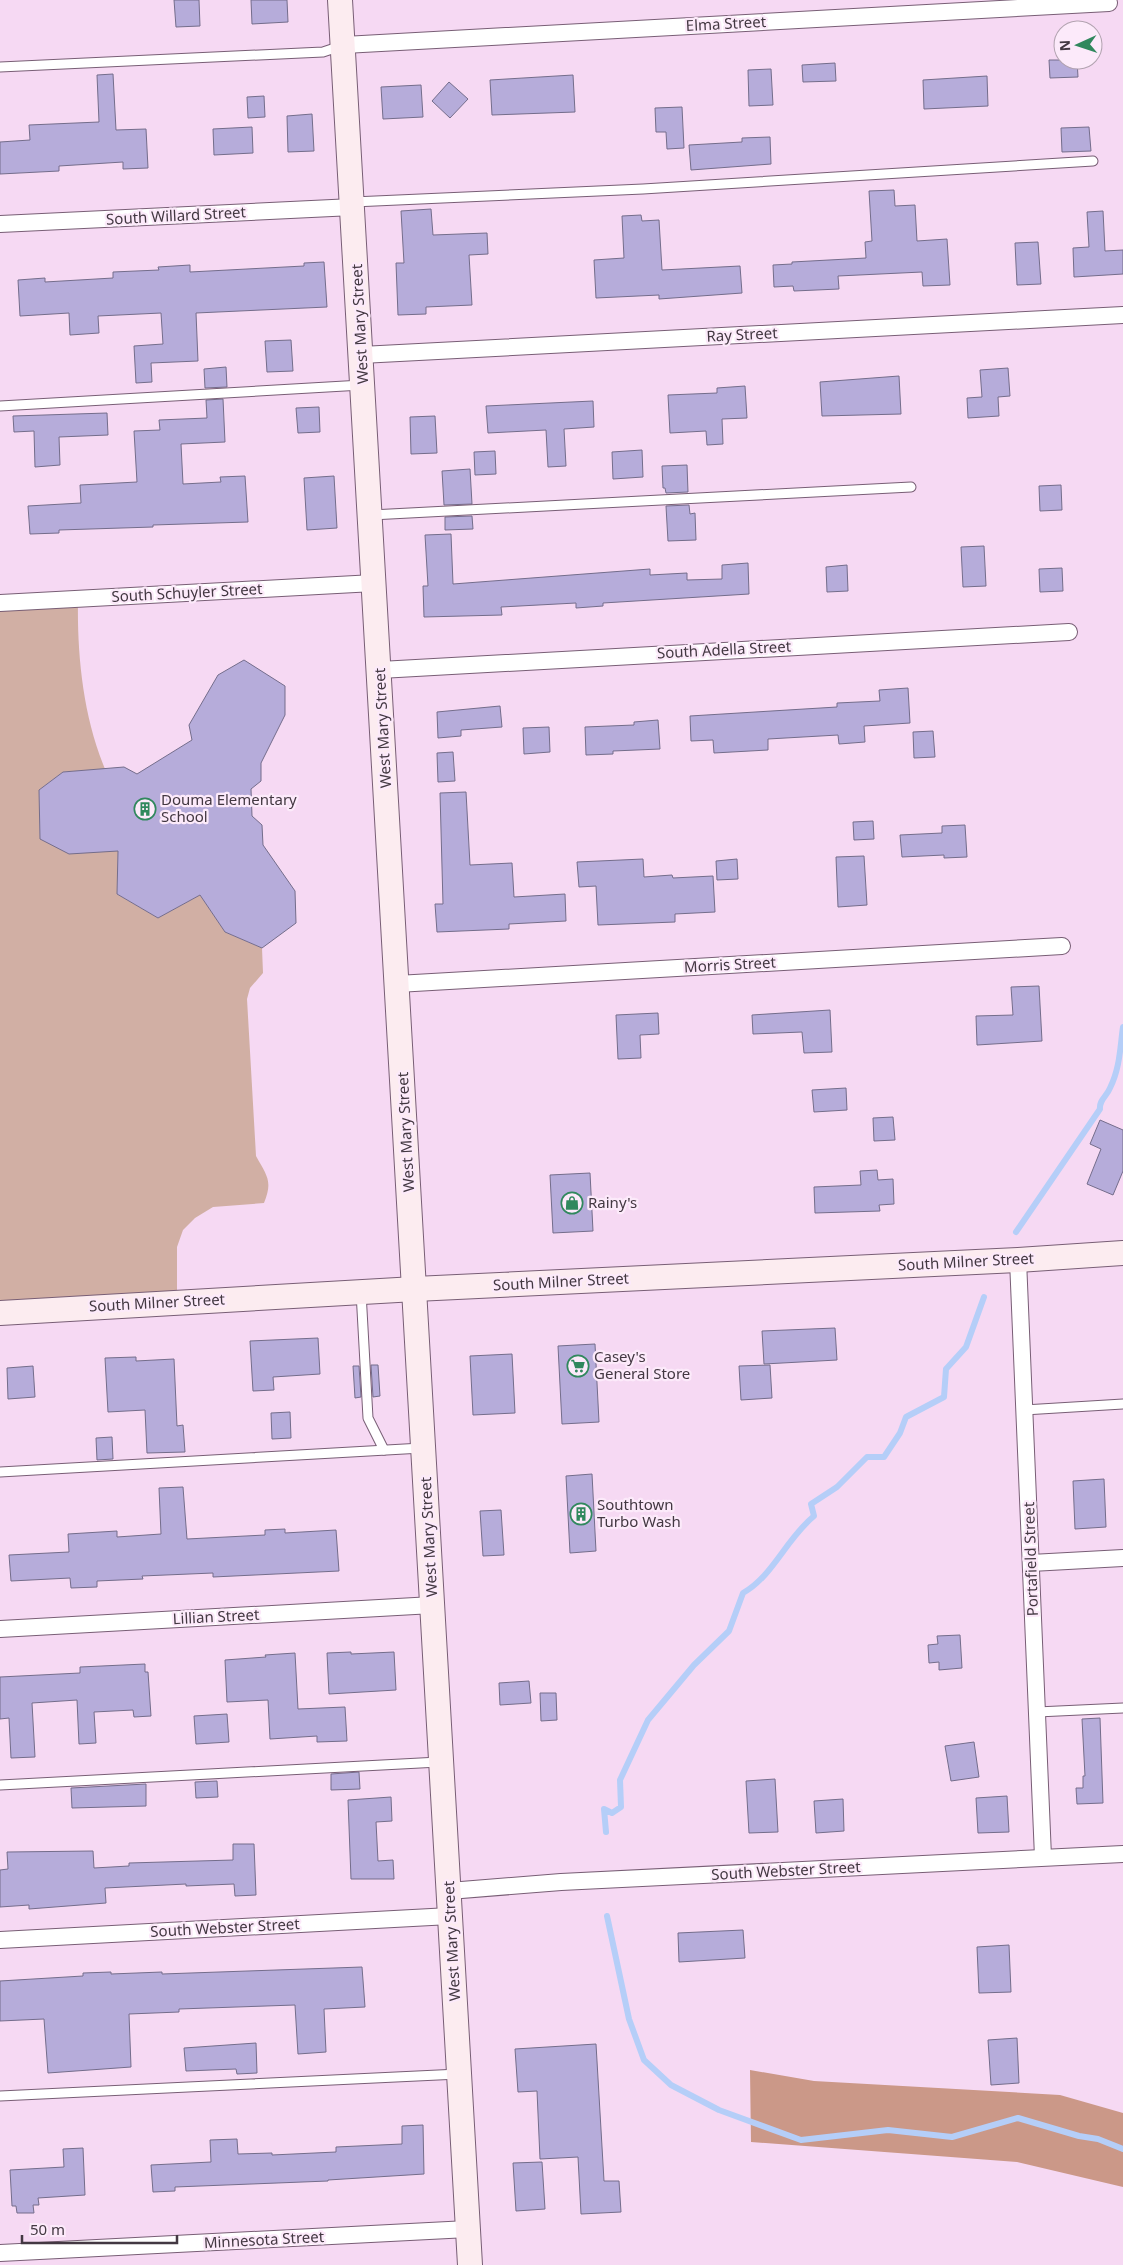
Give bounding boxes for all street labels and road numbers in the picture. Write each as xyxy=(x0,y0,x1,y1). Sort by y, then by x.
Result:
street label: Elma Street xyxy=(685,11,767,35)
street label: South Willard Street xyxy=(105,201,247,229)
street label: West Mary Street xyxy=(346,263,372,385)
street label: Ray Street xyxy=(706,322,779,346)
street label: South Schuyler Street xyxy=(111,578,263,606)
street label: South Adella Street xyxy=(656,635,792,663)
street label: West Mary Street xyxy=(369,667,395,789)
street label: Morris Street xyxy=(684,952,777,976)
street label: West Mary Street xyxy=(392,1071,418,1193)
street label: South Milner Street xyxy=(897,1247,1035,1275)
street label: South Milner Street xyxy=(492,1267,630,1295)
street label: South Milner Street xyxy=(88,1288,226,1316)
street label: West Mary Street xyxy=(415,1476,441,1598)
street label: Portafield Street xyxy=(1018,1501,1042,1617)
street label: Lillian Street xyxy=(172,1604,260,1628)
street label: South Webster Street xyxy=(711,1856,862,1884)
street label: West Mary Street xyxy=(438,1880,464,2002)
street label: South Webster Street xyxy=(150,1913,301,1941)
street label: Minnesota Street xyxy=(203,2226,325,2252)

